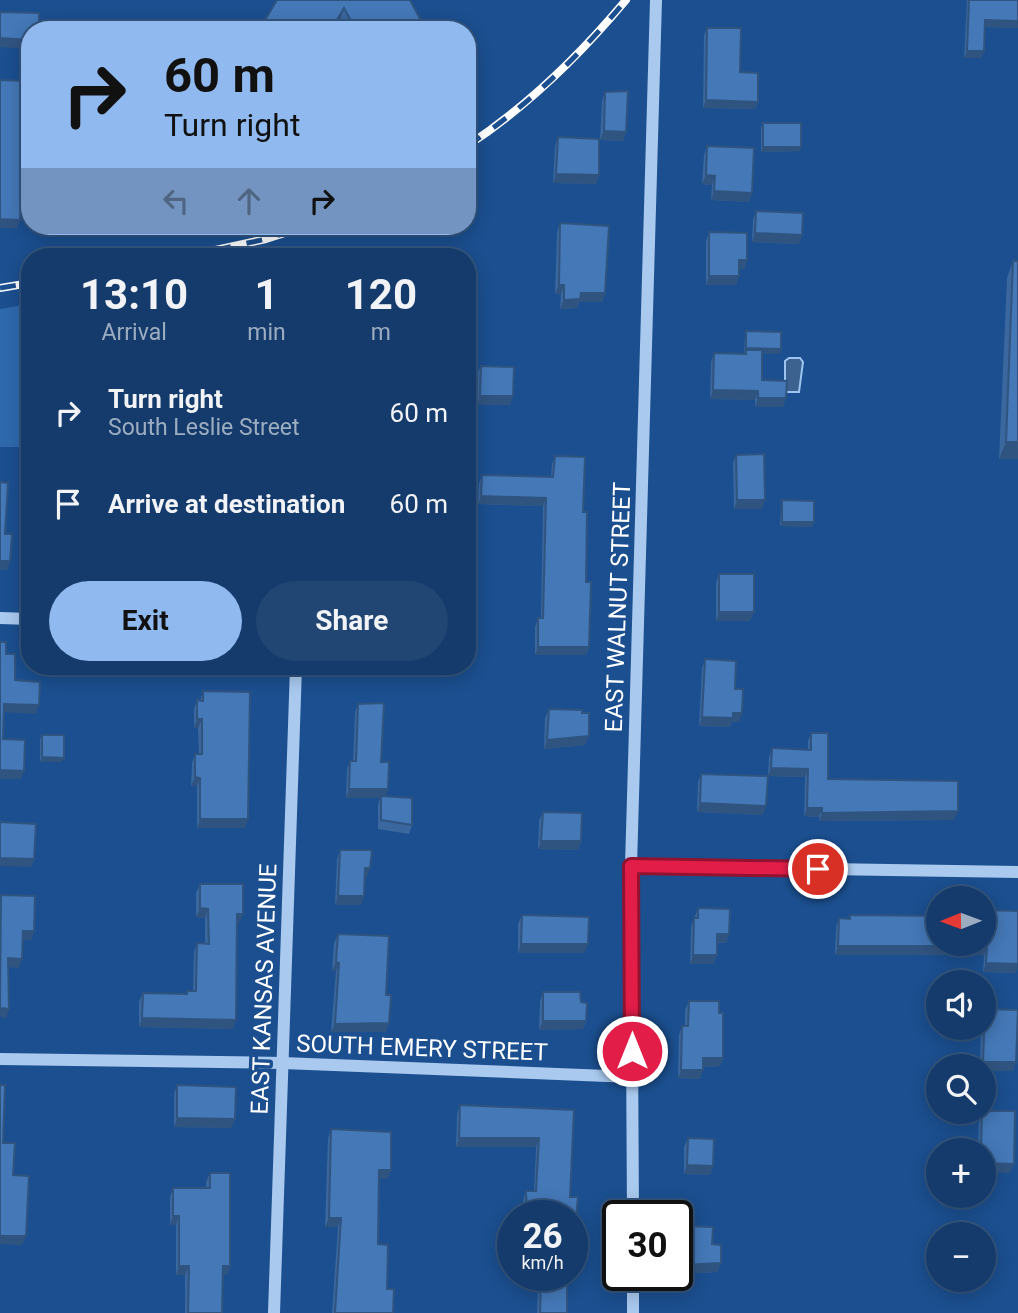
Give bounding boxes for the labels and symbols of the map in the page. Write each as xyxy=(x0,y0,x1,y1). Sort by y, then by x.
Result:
street label: EAST WALNUT STREET xyxy=(600,481,636,733)
pin xyxy=(788,839,848,899)
street label: EAST KANSAS AVENUE xyxy=(246,863,282,1115)
north arrow xyxy=(926,886,996,956)
position arrow xyxy=(595,1014,669,1088)
street label: SOUTH EMERY STREET xyxy=(296,1030,548,1066)
speed limit sign: 30 xyxy=(602,1200,693,1291)

